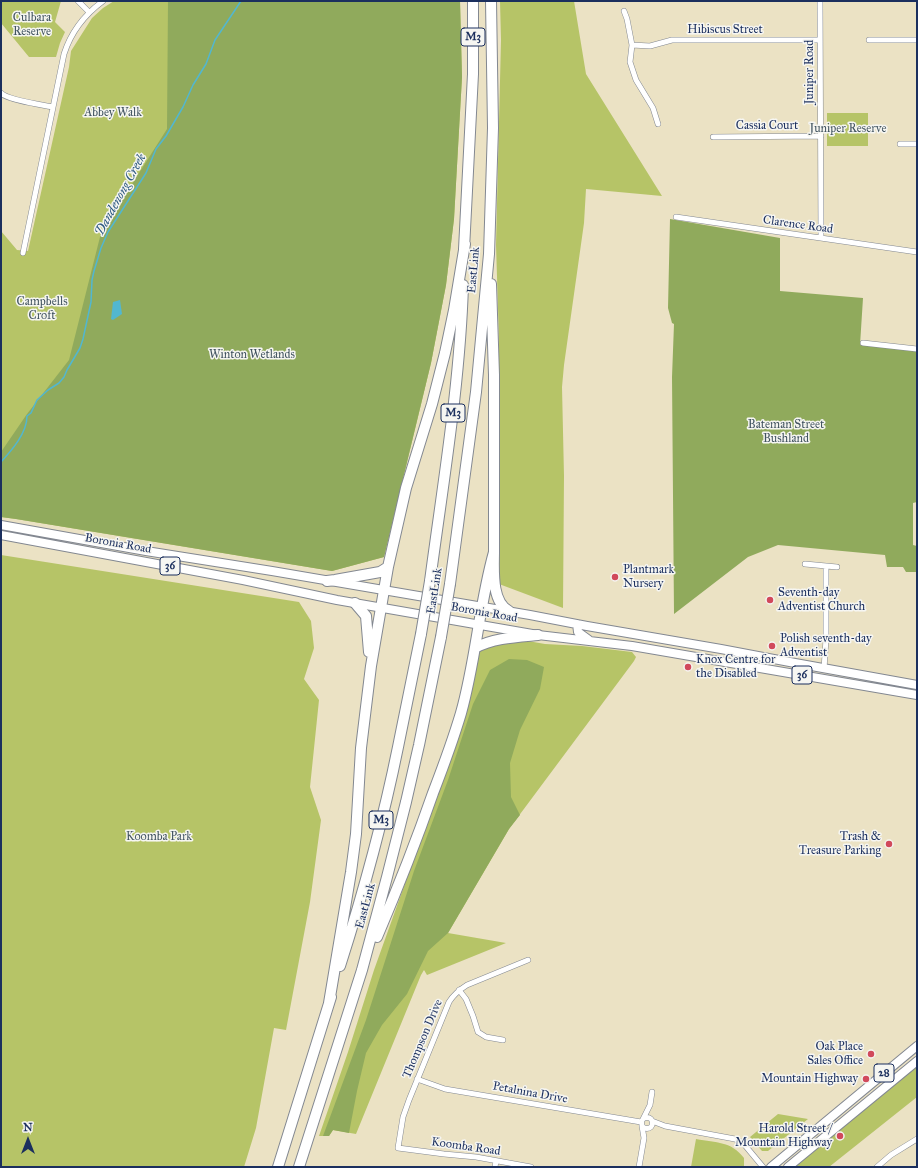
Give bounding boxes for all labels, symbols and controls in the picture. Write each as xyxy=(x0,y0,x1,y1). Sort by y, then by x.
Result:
park label: Culbara Reserve xyxy=(13,11,51,39)
street label: Hibiscus Street xyxy=(687,23,763,37)
road number: M3 xyxy=(461,28,485,46)
street label: Juniper Road xyxy=(803,40,817,104)
park label: Abbey Walk xyxy=(84,106,142,120)
street label: Cassia Court xyxy=(736,119,798,133)
park label: Juniper Reserve xyxy=(810,122,886,136)
water label: Dandenong Creek xyxy=(92,151,150,239)
street label: Clarence Road xyxy=(762,213,834,237)
street label: EastLink xyxy=(465,246,483,294)
park label: Campbells Croft xyxy=(16,295,68,323)
park label: Winton Wetlands xyxy=(209,348,295,362)
road number: M3 xyxy=(441,404,465,422)
park label: Bateman Street Bushland xyxy=(748,418,824,446)
street label: Boronia Road xyxy=(83,531,153,557)
road number: 36 xyxy=(160,557,180,575)
place label: Plantmark Nursery xyxy=(623,563,674,591)
street label: EastLink xyxy=(424,567,446,615)
marker: Plantmark Nursery xyxy=(610,572,620,582)
place label: Seventh-day Adventist Church xyxy=(778,586,865,614)
marker: Seventh-day Adventist Church xyxy=(765,595,775,605)
street label: Boronia Road xyxy=(449,600,519,626)
place label: Polish seventh-day Adventist xyxy=(780,632,872,660)
marker: Polish seventh-day Adventist xyxy=(767,641,777,651)
place label: Knox Centre for the Disabled xyxy=(696,653,775,681)
marker: Knox Centre for the Disabled xyxy=(683,662,693,672)
road number: 36 xyxy=(792,666,812,684)
road number: M3 xyxy=(369,811,393,829)
park label: Koomba Park xyxy=(126,830,192,844)
place label: Trash & Treasure Parking xyxy=(799,830,881,858)
marker: Trash & Treasure Parking xyxy=(884,839,894,849)
street label: EastLink xyxy=(353,882,379,930)
street label: Thompson Drive xyxy=(400,997,446,1081)
place label: Oak Place Sales Office xyxy=(807,1040,863,1068)
marker: Oak Place Sales Office xyxy=(866,1049,876,1059)
road number: 28 xyxy=(874,1064,894,1082)
place label: Mountain Highway xyxy=(761,1072,858,1086)
marker: Mountain Highway xyxy=(861,1074,871,1084)
street label: Petalnina Drive xyxy=(491,1079,569,1107)
north arrow xyxy=(8,1120,48,1160)
text: N xyxy=(23,1121,33,1134)
place label: Harold Street / Mountain Highway xyxy=(735,1122,832,1150)
marker: Harold Street / Mountain Highway xyxy=(835,1131,845,1141)
street label: Koomba Road xyxy=(431,1135,501,1159)

